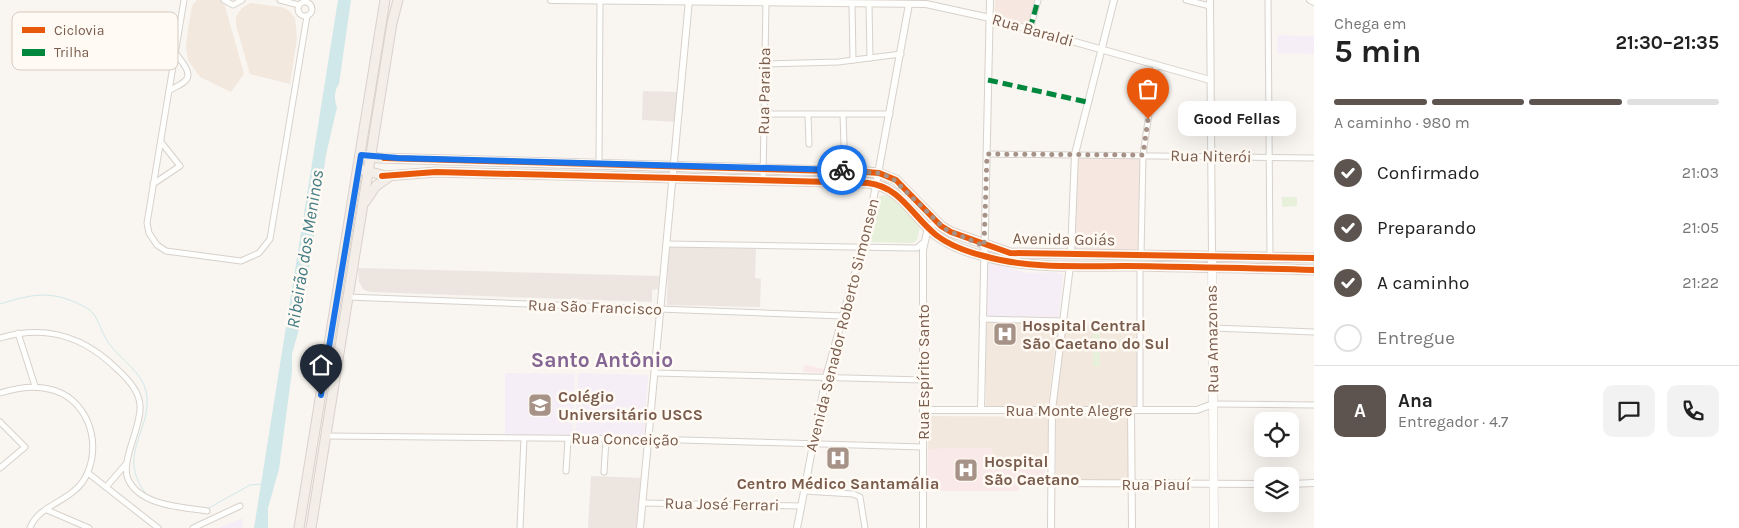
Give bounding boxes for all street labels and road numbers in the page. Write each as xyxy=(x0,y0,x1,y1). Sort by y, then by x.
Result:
street label: Rua Baraldi xyxy=(990,9,1076,51)
street label: Rua Paraiba xyxy=(754,47,774,135)
street label: Rua Niterói xyxy=(1170,146,1252,166)
street label: Avenida Senador Roberto Simonsen xyxy=(801,196,883,454)
street label: Avenida Goiás xyxy=(1013,229,1115,249)
street label: Rua Amazonas xyxy=(1202,285,1222,393)
street label: Rua São Francisco xyxy=(528,295,662,319)
street label: Rua Espírito Santo xyxy=(914,304,933,440)
street label: Rua Monte Alegre xyxy=(1006,401,1133,420)
street label: Rua Conceição xyxy=(571,429,679,449)
street label: Rua Piauí xyxy=(1122,475,1191,494)
street label: Rua José Ferrari xyxy=(664,493,780,515)

